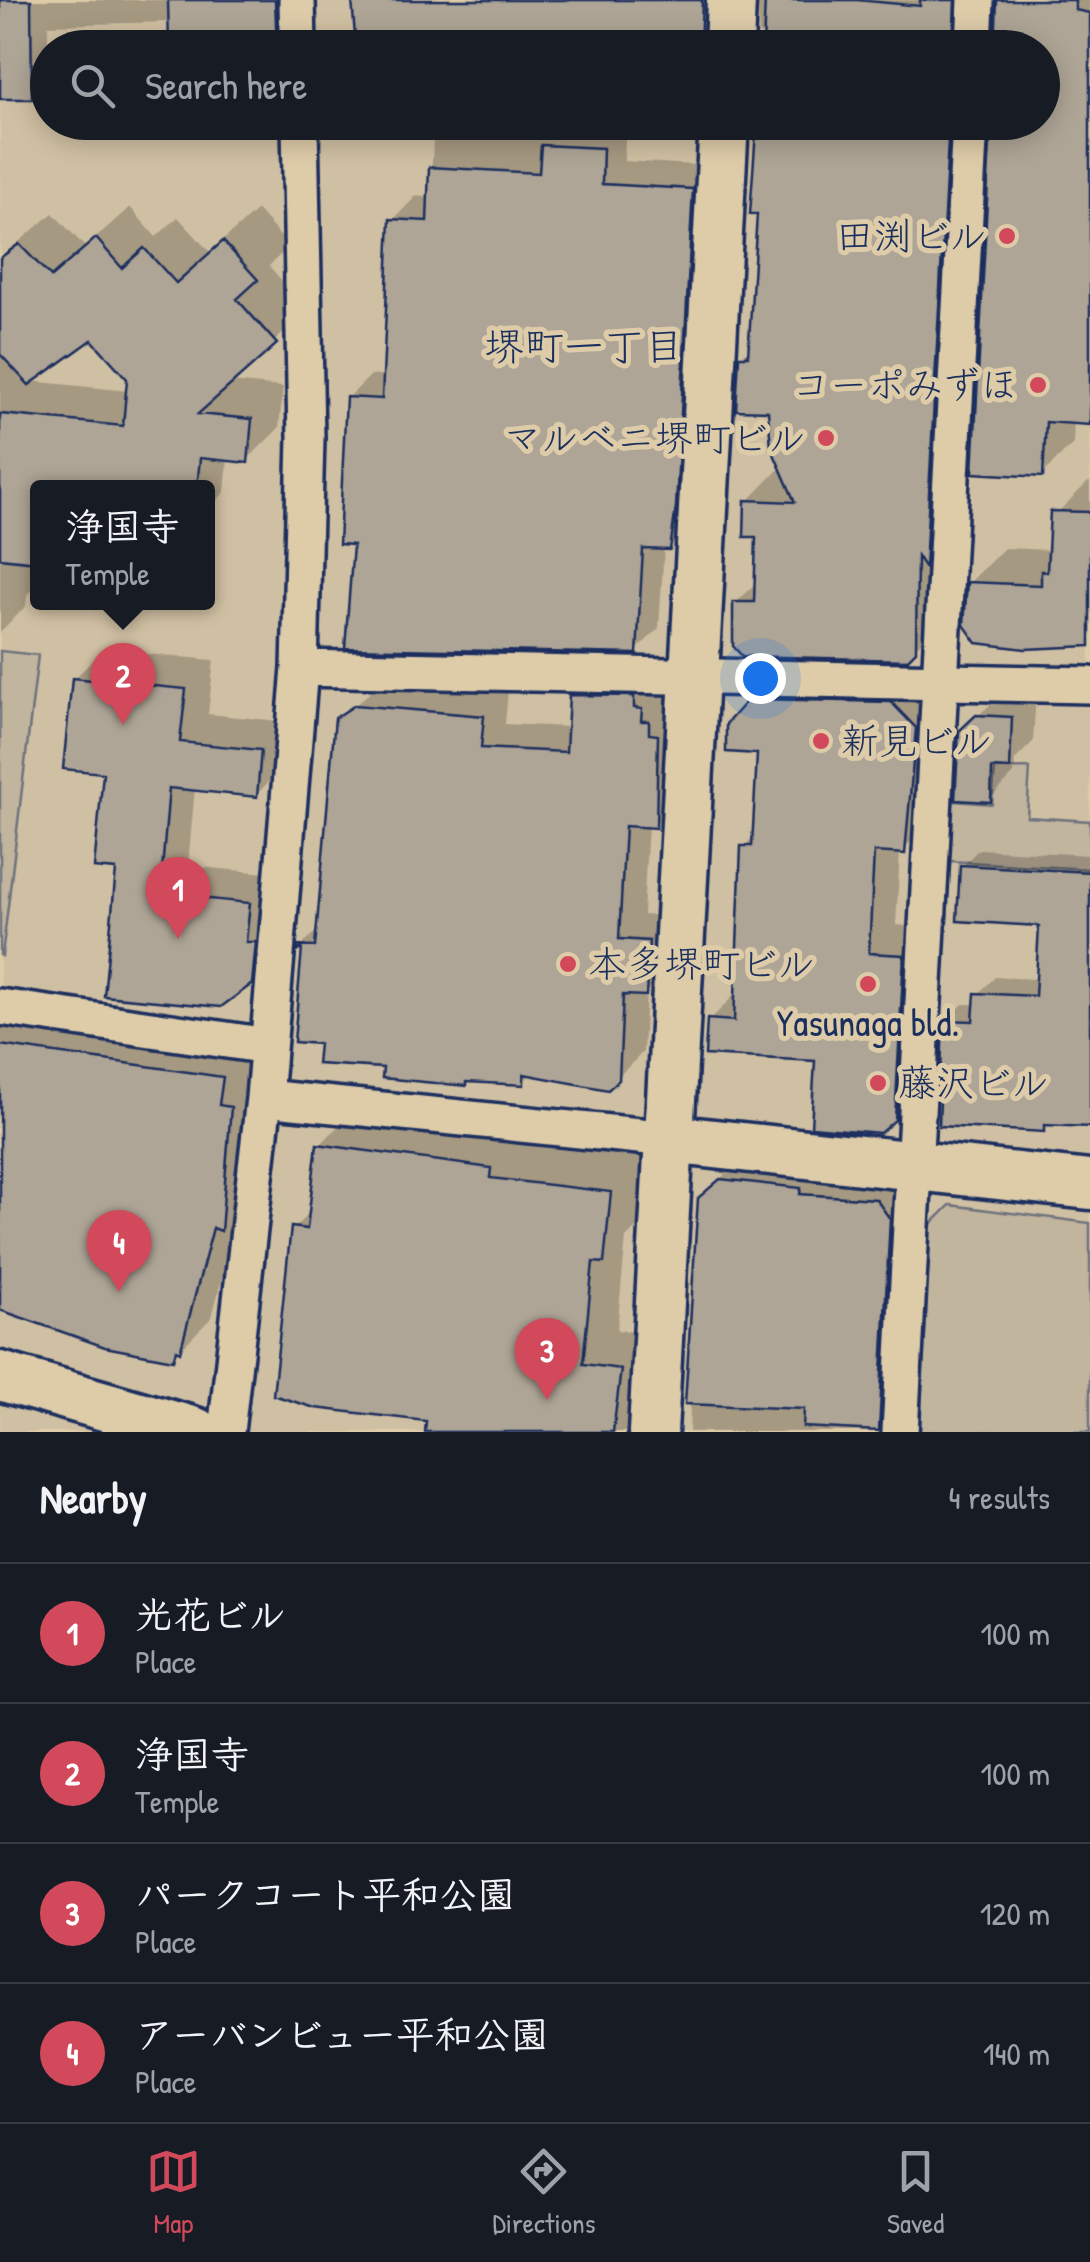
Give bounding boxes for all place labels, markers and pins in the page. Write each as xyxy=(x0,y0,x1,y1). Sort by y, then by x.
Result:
place label: 田渕ビル xyxy=(836,209,987,261)
marker: 田渕ビル xyxy=(996,225,1018,247)
place label: コーポみずほ xyxy=(792,358,1018,410)
marker: コーポみずほ xyxy=(1027,374,1049,396)
place label: マルベニ堺町ビル xyxy=(504,411,806,463)
marker: マルベニ堺町ビル xyxy=(815,427,837,449)
pin: 2 xyxy=(90,642,156,725)
place label: 新見ビル xyxy=(841,714,992,766)
marker: 新見ビル xyxy=(810,730,832,752)
pin: 1 xyxy=(146,856,210,939)
place label: 本多堺町ビル xyxy=(588,937,815,989)
marker: 本多堺町ビル xyxy=(557,953,579,975)
marker: Yasunaga bld. xyxy=(857,973,879,995)
place label: Yasunaga bld. xyxy=(777,996,959,1048)
place label: 藤沢ビル xyxy=(898,1056,1049,1108)
marker: 藤沢ビル xyxy=(867,1072,889,1094)
pin: 4 xyxy=(86,1210,152,1292)
pin: 3 xyxy=(514,1318,580,1400)

